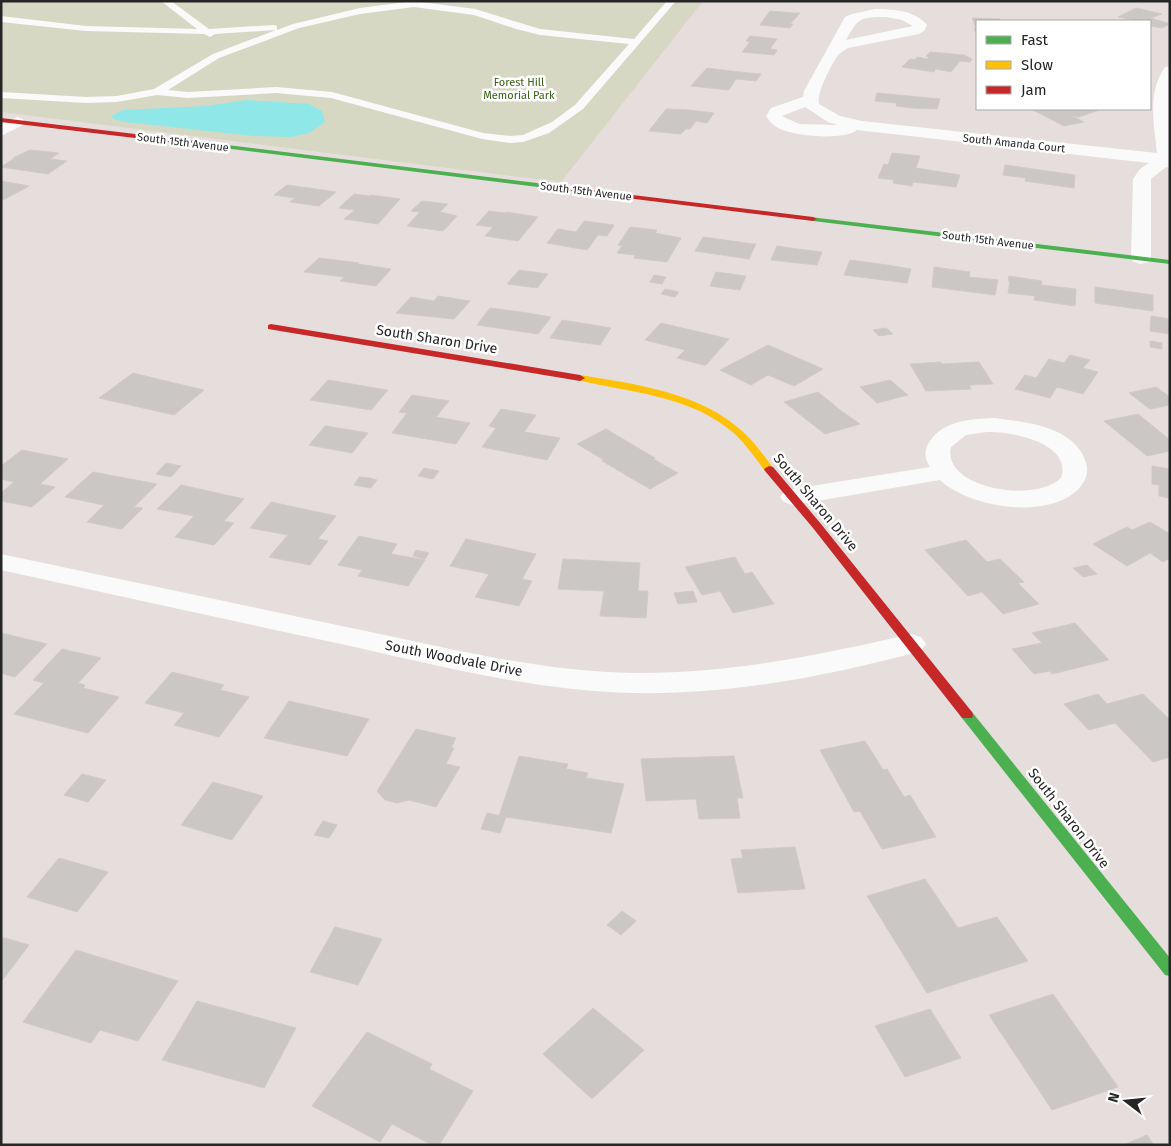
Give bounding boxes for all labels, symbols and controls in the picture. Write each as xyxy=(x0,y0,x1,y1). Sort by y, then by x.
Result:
legend xyxy=(976,20,1151,110)
text: Fast xyxy=(1021,31,1048,49)
text: Slow xyxy=(1021,56,1053,74)
park label: Forest Hill Memorial Park xyxy=(483,76,555,102)
text: Jam xyxy=(1021,81,1047,99)
street label: South 15th Avenue xyxy=(136,130,229,155)
street label: South Amanda Court xyxy=(962,132,1066,155)
street label: South 15th Avenue xyxy=(539,179,632,204)
street label: South 15th Avenue xyxy=(941,228,1034,253)
street label: South Sharon Drive xyxy=(375,322,499,357)
street label: South Sharon Drive xyxy=(770,450,861,555)
street label: South Woodvale Drive xyxy=(384,637,524,680)
street label: South Sharon Drive xyxy=(1024,765,1113,872)
north arrow xyxy=(1101,1076,1151,1126)
text: N xyxy=(1105,1091,1123,1104)

